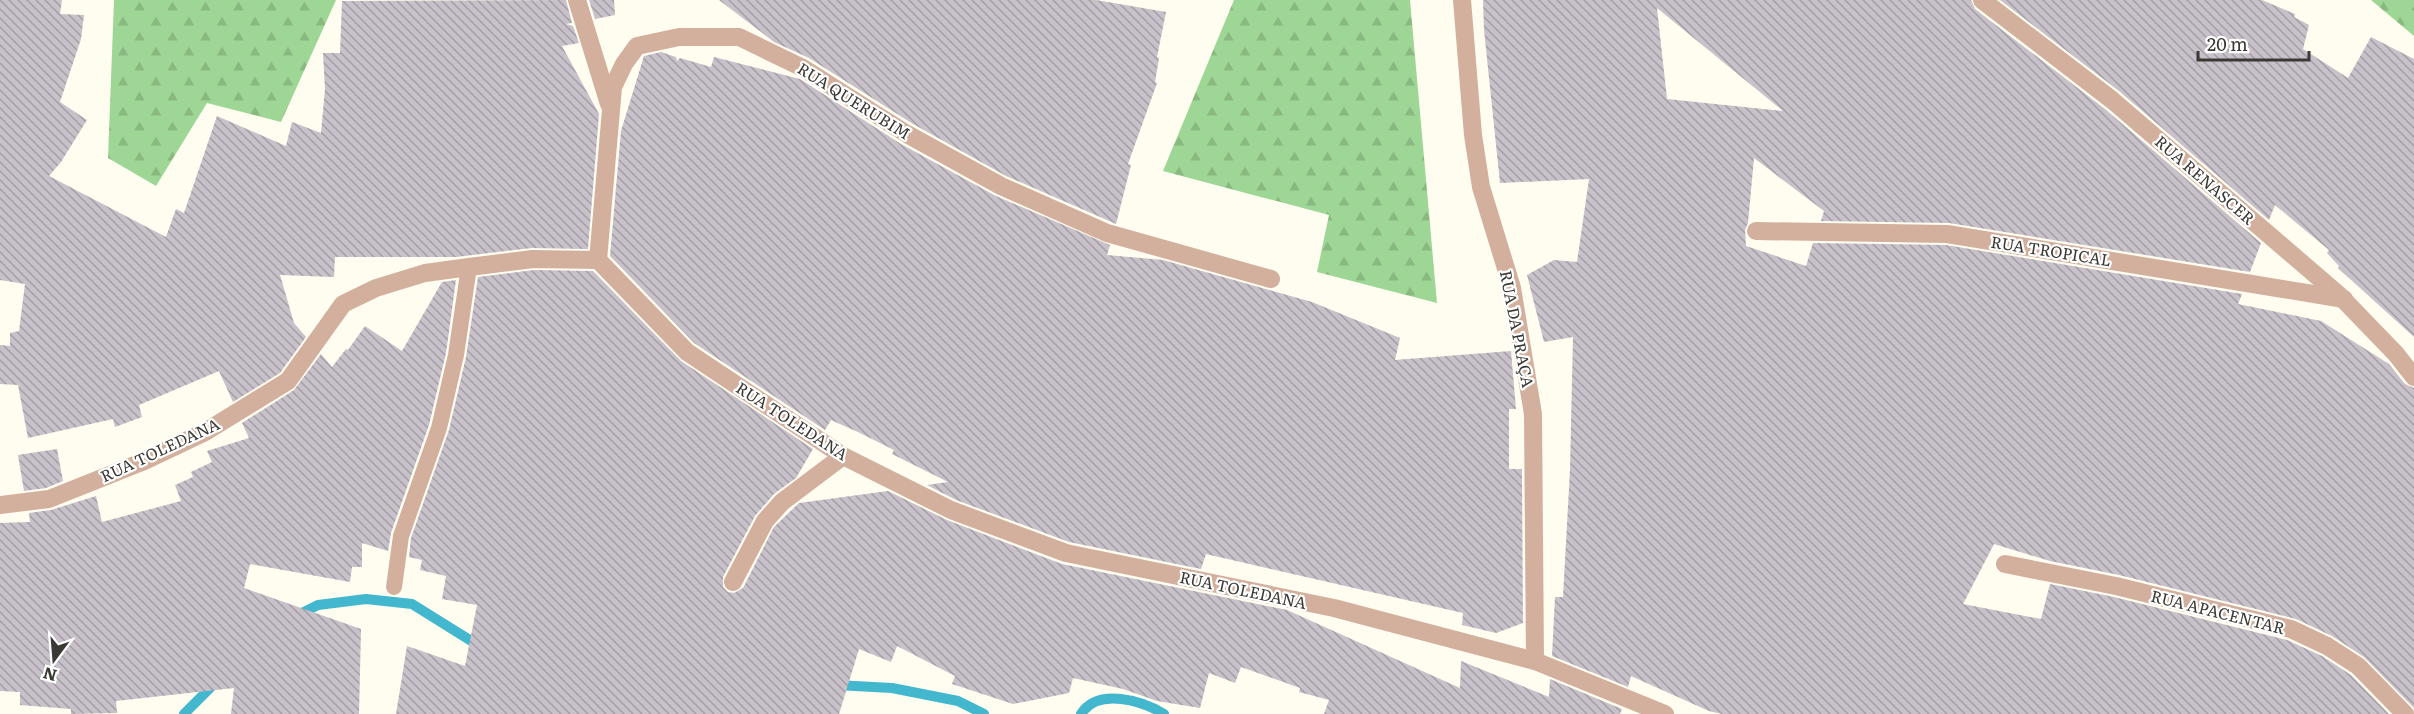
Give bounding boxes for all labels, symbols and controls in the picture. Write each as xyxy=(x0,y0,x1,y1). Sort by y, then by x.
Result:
scale bar xyxy=(2198,24,2309,62)
text: 20 m xyxy=(2207,30,2248,57)
street label: RUA QUERUBIM xyxy=(793,56,916,145)
street label: RUA RENASCER xyxy=(2150,129,2261,230)
street label: RUA TROPICAL xyxy=(1989,229,2113,271)
street label: RUA DA PRAÇA xyxy=(1495,268,1541,390)
street label: RUA TOLEDANA xyxy=(732,375,853,466)
street label: RUA TOLEDANA xyxy=(96,411,223,487)
street label: RUA TOLEDANA xyxy=(1178,564,1309,614)
street label: RUA APACENTAR xyxy=(2149,583,2288,639)
north arrow xyxy=(24,630,84,690)
text: N xyxy=(40,662,59,689)

